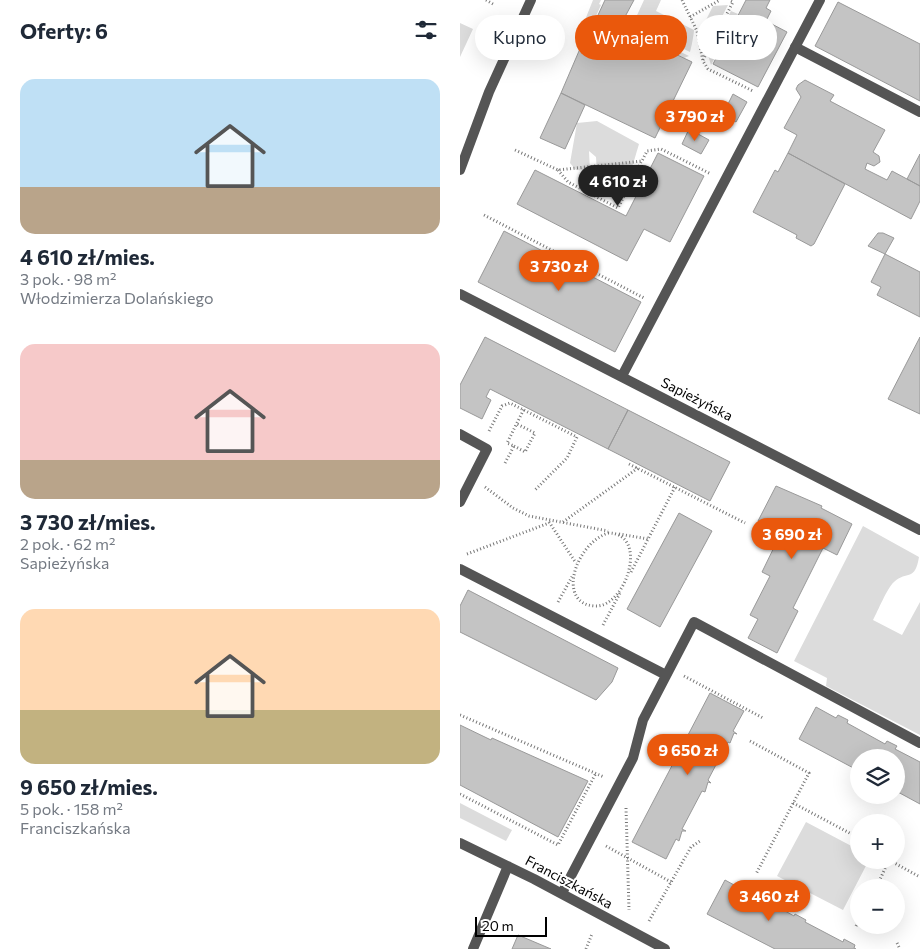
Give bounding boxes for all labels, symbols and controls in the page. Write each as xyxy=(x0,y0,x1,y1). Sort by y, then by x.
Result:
chip: Kupno xyxy=(475,15,565,60)
chip: Wynajem xyxy=(575,15,687,60)
chip: Filtry xyxy=(697,15,777,60)
icon: filters xyxy=(412,16,440,44)
text: Oferty: 6 xyxy=(20,18,108,43)
pin: 3 790 zł xyxy=(643,100,747,142)
text: 3 790 zł xyxy=(666,106,724,125)
icon: home xyxy=(185,111,275,201)
pin: 4 610 zł xyxy=(566,164,670,207)
text: 4 610 zł xyxy=(589,171,647,190)
text: 4 610 zł/mies. xyxy=(20,244,155,269)
pin: 3 730 zł xyxy=(507,250,611,292)
text: 3 730 zł xyxy=(530,256,588,275)
text: 3 pok. · 98 m² xyxy=(20,269,116,288)
text: Włodzimierza Dolańskiego xyxy=(20,288,214,307)
street label: Sapieżyńska xyxy=(658,373,736,424)
icon: home xyxy=(185,376,275,466)
text: 3 730 zł/mies. xyxy=(20,509,156,534)
pin: 3 690 zł xyxy=(740,518,844,560)
text: 3 690 zł xyxy=(762,524,822,543)
text: 2 pok. · 62 m² xyxy=(20,534,115,553)
text: Sapieżyńska xyxy=(20,553,110,572)
icon: home xyxy=(185,641,275,731)
pin: 9 650 zł xyxy=(636,734,740,776)
text: 9 650 zł xyxy=(658,740,718,759)
map controls xyxy=(850,749,905,934)
button: layers xyxy=(850,749,905,804)
text: 9 650 zł/mies. xyxy=(20,774,158,799)
text: 5 pok. · 158 m² xyxy=(20,799,123,818)
button: + xyxy=(850,814,905,869)
text: Franciszkańska xyxy=(20,818,131,837)
street label: Franciszkańska xyxy=(523,851,616,912)
button: − xyxy=(850,879,905,934)
pin: 3 460 zł xyxy=(717,880,821,922)
text: 3 460 zł xyxy=(739,886,799,905)
scale bar xyxy=(475,914,548,937)
text: 20 m xyxy=(482,917,514,934)

